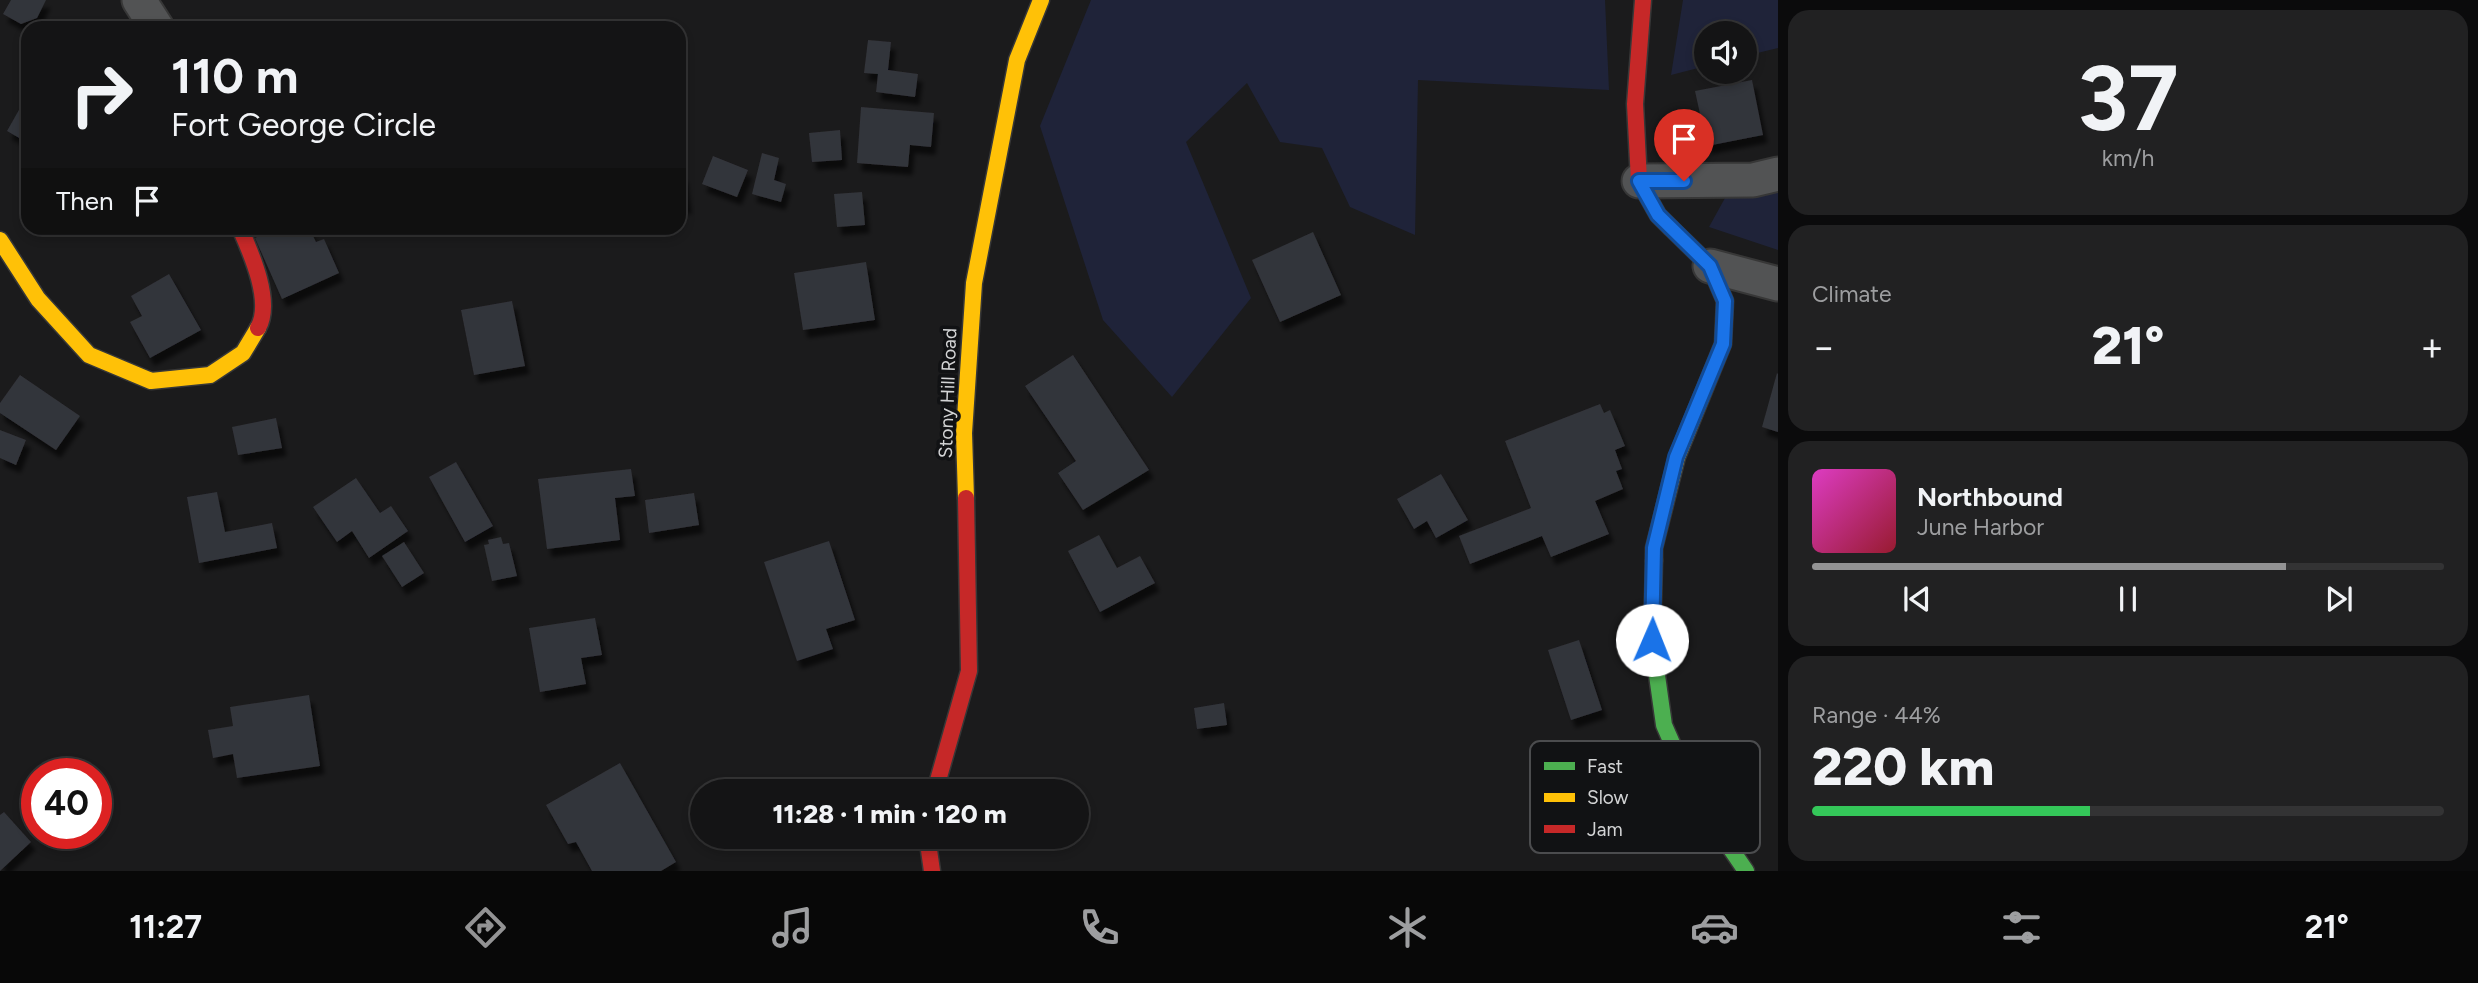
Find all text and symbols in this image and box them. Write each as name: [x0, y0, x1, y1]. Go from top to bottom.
map controls: [1694, 21, 1757, 84]
button: sound: [1694, 21, 1757, 84]
text: 37: [2077, 44, 2179, 153]
text: 110 m: [171, 46, 299, 105]
icon: right: [56, 49, 147, 140]
text: Fort George Circle: [171, 106, 436, 144]
pin: [1654, 109, 1714, 181]
icon: arrive: [1665, 120, 1703, 158]
text: km/h: [2102, 144, 2154, 172]
icon: arrive: [128, 182, 166, 220]
text: Then: [56, 185, 114, 217]
text: Climate: [1812, 280, 1891, 308]
text: 21°: [2092, 315, 2164, 377]
text: −: [1812, 324, 1836, 370]
text: +: [2420, 324, 2444, 370]
street label: Stony Hill Road: [934, 327, 961, 459]
text: Northbound: [1917, 481, 2063, 513]
text: June Harbor: [1917, 513, 2044, 541]
icon: previous: [1898, 580, 1936, 618]
icon: pause: [2109, 580, 2147, 618]
icon: next: [2320, 580, 2358, 618]
position arrow: [1615, 603, 1689, 677]
text: Range · 44%: [1812, 701, 1941, 729]
text: 220 km: [1812, 736, 1994, 798]
legend: [1530, 741, 1760, 853]
text: Fast: [1587, 755, 1623, 778]
speed limit sign: 40: [21, 758, 112, 849]
text: Slow: [1587, 786, 1629, 809]
text: 11:28 · 1 min · 120 m: [772, 798, 1007, 830]
text: Jam: [1587, 818, 1623, 841]
icon: directions: [461, 903, 510, 952]
icon: music: [768, 903, 817, 952]
icon: phone: [1075, 903, 1124, 952]
icon: climate: [1383, 903, 1432, 952]
icon: car: [1690, 903, 1739, 952]
icon: filters: [1997, 903, 2046, 952]
text: 11:27: [129, 908, 202, 946]
text: 21°: [2305, 908, 2349, 946]

